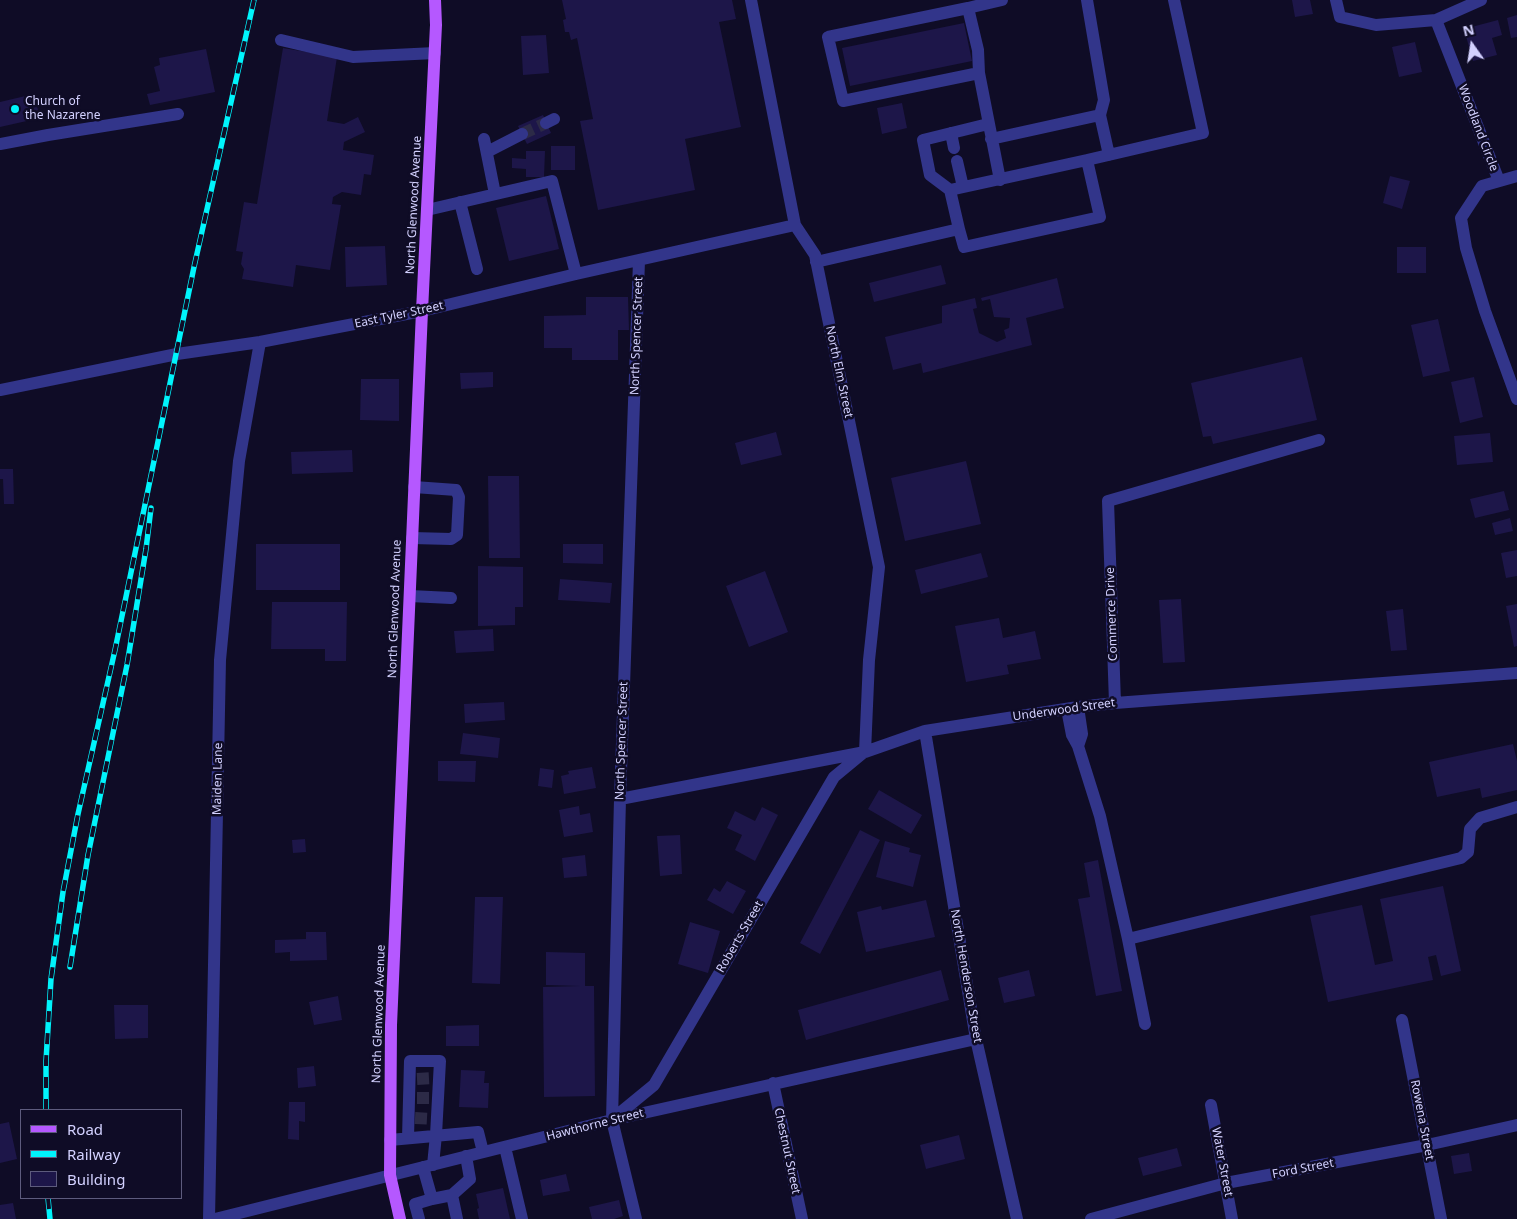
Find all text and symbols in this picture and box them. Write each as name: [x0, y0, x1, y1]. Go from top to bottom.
text: N: [1461, 19, 1476, 40]
north arrow: [1447, 20, 1497, 70]
street label: Woodland Circle: [1455, 83, 1501, 173]
place label: Church of the Nazarene: [25, 95, 101, 123]
marker: Church of the Nazarene: [9, 103, 21, 115]
street label: North Glenwood Avenue: [403, 135, 425, 275]
street label: North Spencer Street: [628, 277, 646, 395]
street label: East Tyler Street: [353, 299, 445, 331]
street label: North Elm Street: [822, 325, 856, 419]
street label: North Glenwood Avenue: [385, 539, 405, 679]
street label: Commerce Drive: [1103, 567, 1121, 661]
street label: North Spencer Street: [613, 682, 631, 800]
street label: Underwood Street: [1012, 696, 1116, 724]
street label: Maiden Lane: [210, 743, 226, 815]
street label: Roberts Street: [714, 899, 766, 975]
street label: North Henderson Street: [947, 908, 985, 1044]
street label: North Glenwood Avenue: [369, 944, 389, 1084]
street label: Rowena Street: [1407, 1079, 1437, 1161]
street label: Hawthorne Street: [545, 1106, 645, 1144]
street label: Chestnut Street: [771, 1107, 803, 1195]
legend: [20, 1109, 182, 1199]
text: Road: [67, 1119, 103, 1139]
street label: Water Street: [1208, 1126, 1236, 1198]
text: Railway: [67, 1144, 120, 1164]
street label: Ford Street: [1271, 1156, 1335, 1182]
text: Building: [67, 1169, 125, 1189]

